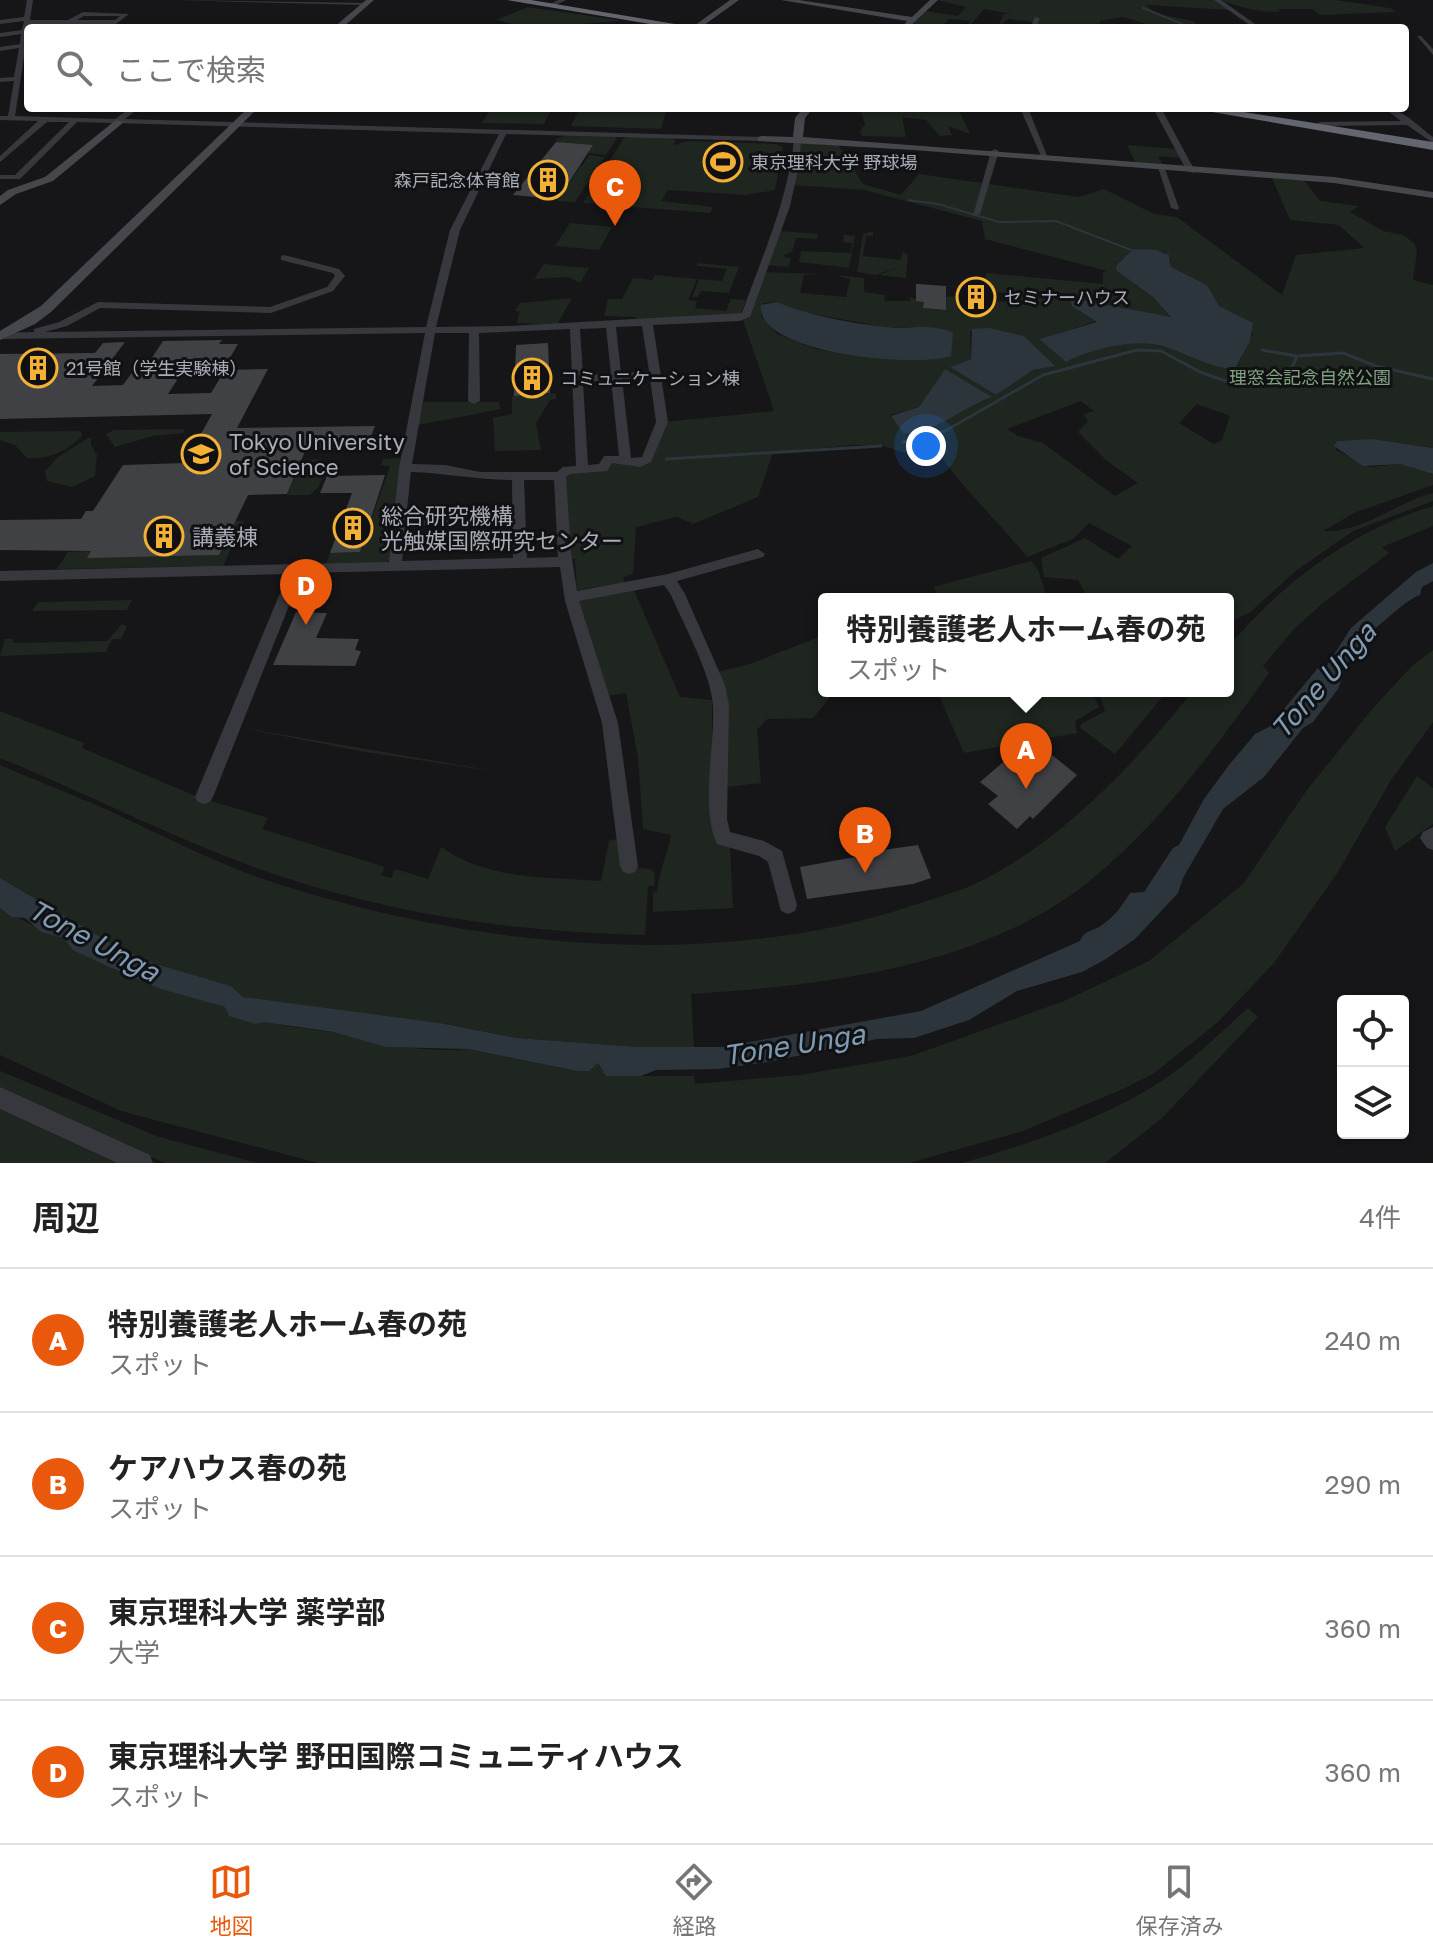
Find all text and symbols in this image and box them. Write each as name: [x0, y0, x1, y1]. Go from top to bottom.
search box: [24, 24, 1409, 112]
icon: search: [52, 46, 96, 90]
text: ここで検索: [116, 52, 266, 88]
sports icon: 東京理科大学 野球場: [702, 141, 744, 183]
place label: 東京理科大学 野球場: [751, 151, 918, 173]
building icon: 森戸記念体育館: [527, 159, 569, 201]
pin: C: [589, 160, 641, 226]
place label: 森戸記念体育館: [394, 169, 520, 191]
building icon: セミナーハウス: [955, 276, 997, 318]
place label: セミナーハウス: [1004, 286, 1130, 308]
building icon: 21号館（学生実験棟）: [17, 347, 59, 389]
place label: 21号館（学生実験棟）: [66, 357, 247, 379]
building icon: コミュニケーション棟: [511, 357, 553, 399]
park label: 理窓会記念自然公園: [1229, 366, 1391, 388]
place label: コミュニケーション棟: [560, 367, 740, 389]
your location: [906, 426, 946, 466]
place label: Tokyo University of Science: [229, 428, 405, 480]
school or university icon: Tokyo University of Science: [180, 433, 222, 475]
place label: 総合研究機構 光触媒国際研究センター: [381, 502, 623, 554]
building icon: 総合研究機構 光触媒国際研究センター: [332, 507, 374, 549]
building icon: 講義棟: [143, 515, 185, 557]
place label: 講義棟: [192, 523, 258, 550]
pin: D: [280, 559, 332, 625]
popup: [818, 593, 1234, 697]
text: 特別養護老人ホーム春の苑: [846, 611, 1206, 647]
water label: Tone Unga: [1264, 614, 1383, 745]
text: スポット: [846, 654, 950, 685]
pin: A: [1000, 723, 1052, 789]
pin: B: [839, 807, 891, 873]
water label: Tone Unga: [23, 892, 166, 989]
map controls: [1337, 995, 1409, 1139]
button: locate: [1337, 995, 1409, 1067]
water label: Tone Unga: [721, 1016, 868, 1071]
button: layers: [1337, 1067, 1409, 1139]
text: 周辺: [32, 1197, 100, 1237]
text: 4件: [1359, 1202, 1401, 1233]
text: 特別養護老人ホーム春の苑: [108, 1306, 467, 1342]
text: A: [49, 1325, 67, 1356]
text: 240 m: [1324, 1325, 1401, 1356]
text: スポット: [108, 1349, 212, 1380]
text: ケアハウス春の苑: [108, 1450, 347, 1486]
text: B: [49, 1469, 67, 1500]
text: 290 m: [1325, 1469, 1401, 1500]
text: スポット: [108, 1493, 212, 1524]
text: 東京理科大学 薬学部: [108, 1594, 386, 1630]
text: C: [49, 1613, 67, 1644]
text: 360 m: [1324, 1613, 1401, 1644]
text: 大学: [108, 1637, 160, 1668]
text: 東京理科大学 野田国際コミュニティハウス: [108, 1738, 684, 1774]
text: D: [49, 1757, 67, 1788]
text: 360 m: [1324, 1757, 1401, 1788]
text: スポット: [108, 1781, 212, 1812]
tab: 地図: [209, 1860, 254, 1940]
tab: 経路: [672, 1860, 717, 1940]
tab: 保存済み: [1135, 1860, 1224, 1940]

